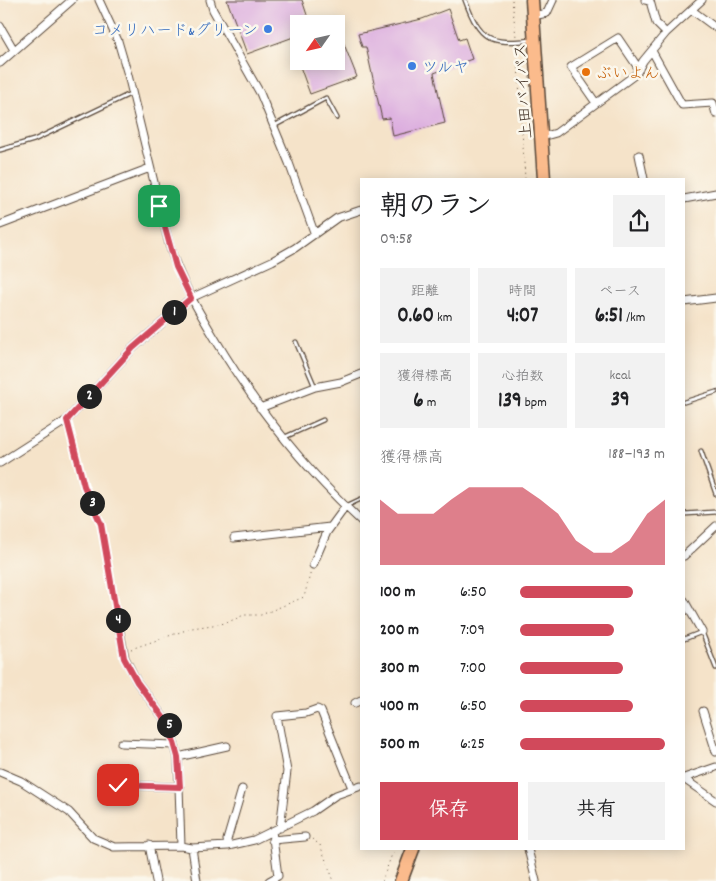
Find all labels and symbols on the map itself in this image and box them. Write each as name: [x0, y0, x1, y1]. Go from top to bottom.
north arrow: [290, 15, 345, 70]
place label: コメリハード&グリーン: [92, 20, 258, 43]
marker: コメリハード&グリーン: [262, 23, 274, 35]
street label: 上田バイパス: [510, 42, 539, 139]
place label: ツルヤ: [422, 57, 469, 80]
marker: ツルヤ: [406, 60, 418, 72]
place label: ぶいよん: [596, 63, 660, 86]
marker: ぶいよん: [580, 66, 592, 78]
pin: [138, 185, 180, 227]
pin: 1: [162, 300, 186, 324]
pin: 2: [76, 384, 102, 408]
pin: 3: [80, 490, 104, 516]
pin: 4: [106, 608, 130, 632]
pin: 5: [156, 712, 182, 738]
pin: [97, 764, 139, 806]

